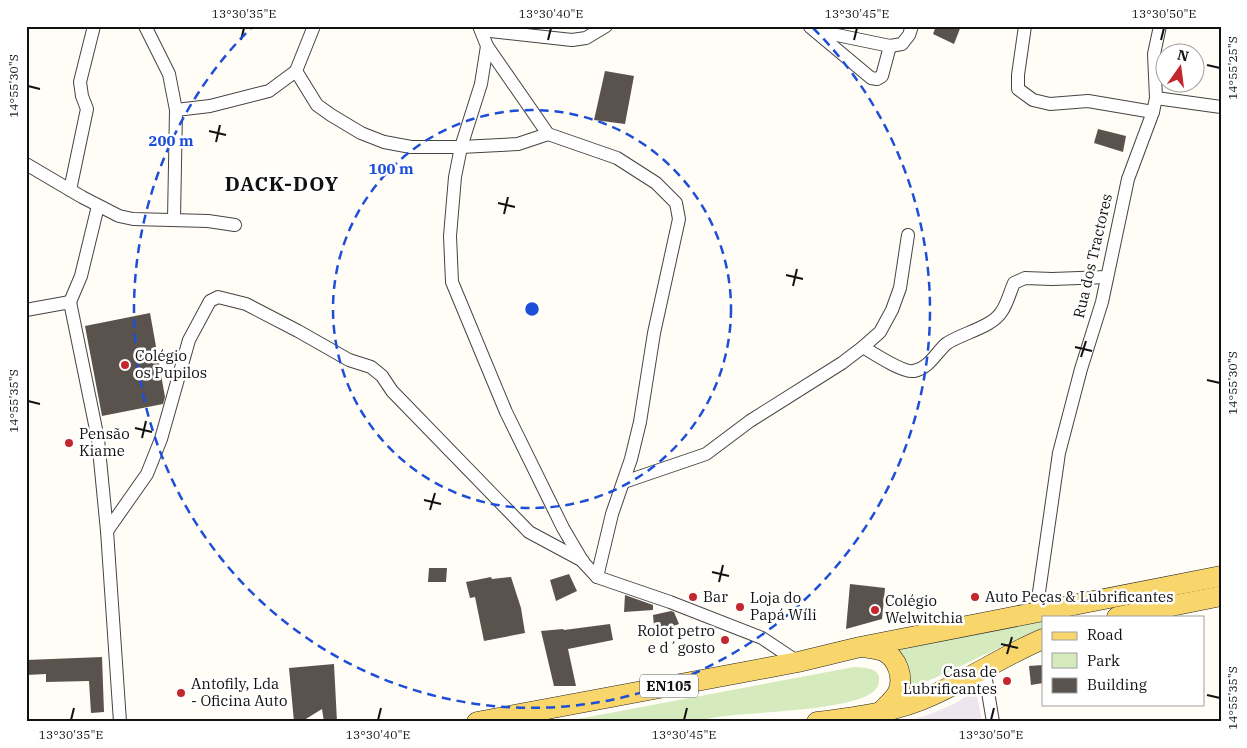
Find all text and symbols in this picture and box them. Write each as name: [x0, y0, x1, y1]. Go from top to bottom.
text: 13°30'35"E: [212, 6, 276, 21]
text: 13°30'40"E: [519, 6, 583, 21]
text: 13°30'45"E: [825, 6, 889, 21]
text: 13°30'50"E: [1132, 6, 1196, 21]
text: 14°55'25"S: [1225, 36, 1240, 100]
north arrow: [1154, 42, 1204, 92]
text: N: [1176, 45, 1191, 65]
text: 14°55'30"S: [6, 54, 21, 118]
text: 200 m: [148, 131, 194, 150]
text: 100 m: [368, 159, 414, 178]
district label: DACK-DOY: [225, 170, 339, 197]
street label: Rua dos Tractores: [1069, 192, 1116, 320]
centre of rings: [523, 300, 541, 318]
place label: Colégio os Pupilos: [135, 346, 207, 382]
text: 14°55'30"S: [1225, 351, 1240, 415]
marker: Colégio os Pupilos: [119, 359, 131, 371]
text: 14°55'35"S: [6, 369, 21, 433]
place label: Pensão Kiame: [79, 424, 130, 460]
marker: Pensão Kiame: [63, 437, 75, 449]
place label: Bar: [703, 587, 728, 606]
place label: Auto Peças & Lubrificantes: [985, 587, 1173, 606]
place label: Loja do Papá Wíli: [750, 588, 817, 624]
marker: Bar: [687, 591, 699, 603]
place label: Colégio Welwitchia: [885, 591, 963, 627]
marker: Auto Peças & Lubrificantes: [969, 591, 981, 603]
marker: Loja do Papá Wíli: [734, 601, 746, 613]
marker: Colégio Welwitchia: [869, 604, 881, 616]
legend: [1042, 616, 1204, 706]
place label: Rolot petro e d´gosto: [637, 621, 715, 657]
text: Road: [1087, 625, 1123, 644]
marker: Rolot petro e d´gosto: [719, 634, 731, 646]
text: Park: [1087, 651, 1120, 670]
place label: Casa de Lubrificantes: [903, 662, 997, 698]
text: 14°55'35"S: [1225, 666, 1240, 730]
place label: Antofily, Lda - Oficina Auto: [191, 674, 287, 710]
road number: EN105: [640, 674, 698, 698]
marker: Casa de Lubrificantes: [1001, 675, 1013, 687]
text: Building: [1087, 675, 1147, 694]
marker: Antofily, Lda - Oficina Auto: [175, 687, 187, 699]
text: 13°30'35"E: [39, 727, 103, 742]
text: 13°30'40"E: [346, 727, 410, 742]
text: 13°30'45"E: [652, 727, 716, 742]
text: 13°30'50"E: [959, 727, 1023, 742]

